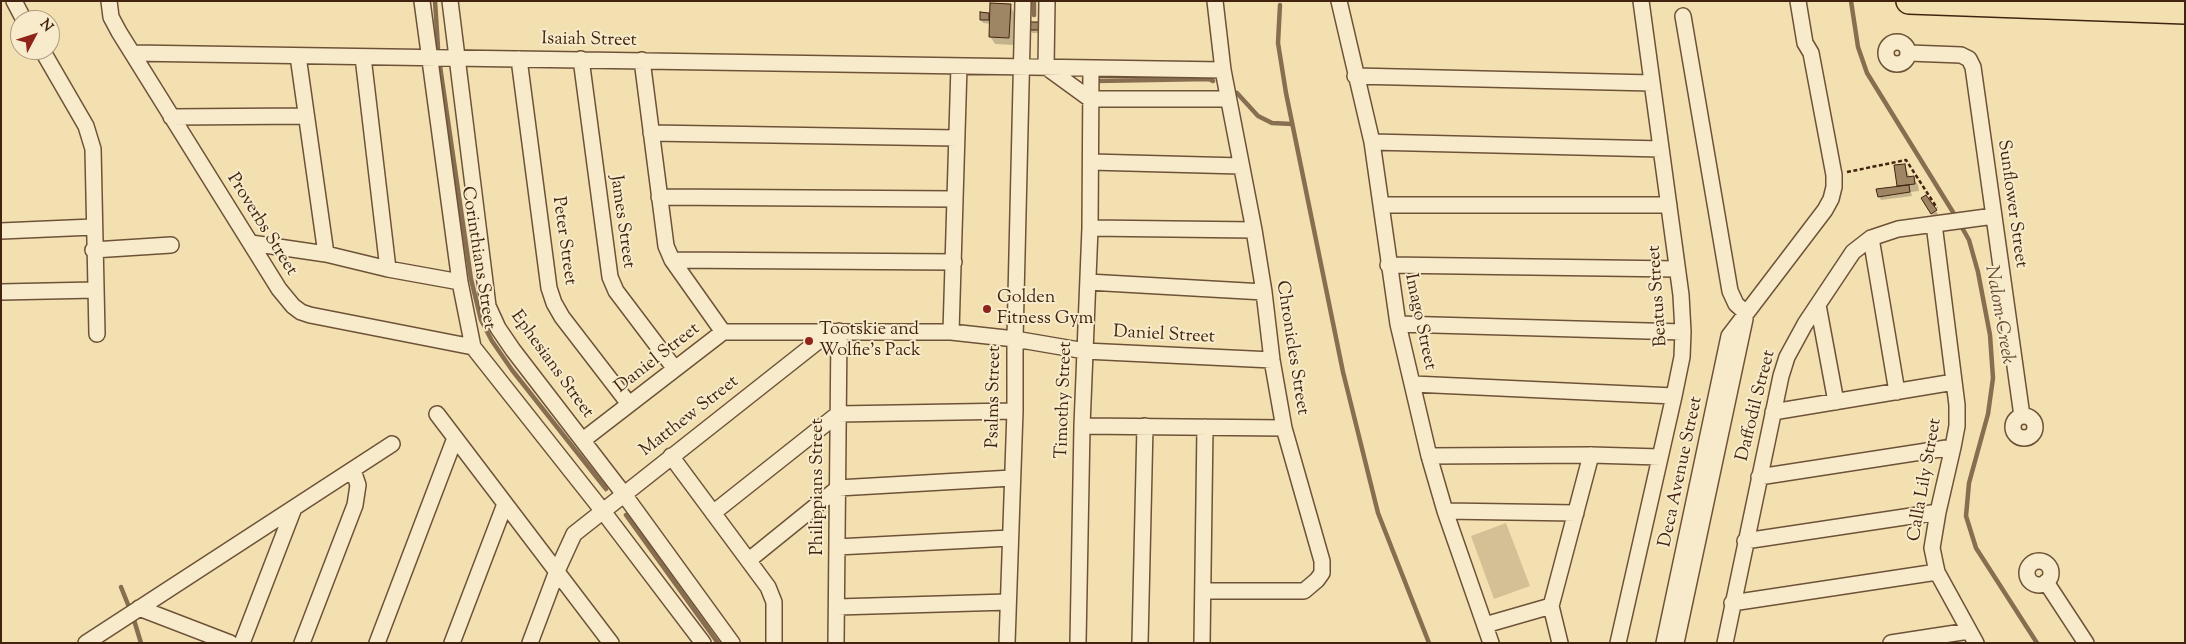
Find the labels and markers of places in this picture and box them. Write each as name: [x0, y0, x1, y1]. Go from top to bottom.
place label: Golden Fitness Gym: [997, 288, 1093, 330]
marker: Golden Fitness Gym: [981, 303, 993, 315]
place label: Tootskie and Wolfie's Pack: [819, 320, 921, 362]
marker: Tootskie and Wolfie's Pack: [803, 335, 815, 347]

